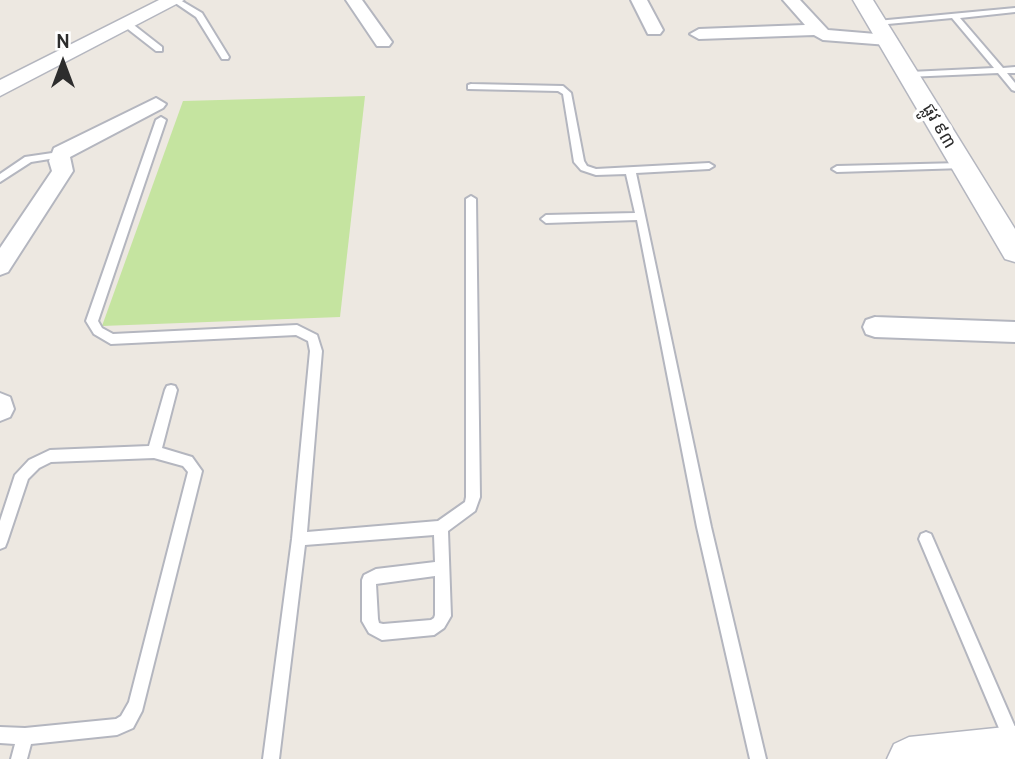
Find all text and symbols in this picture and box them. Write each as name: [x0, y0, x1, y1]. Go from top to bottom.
north arrow: [28, 28, 98, 98]
text: N: [56, 30, 70, 53]
street label: ផ្លូវ ៩៣: [918, 100, 960, 152]

